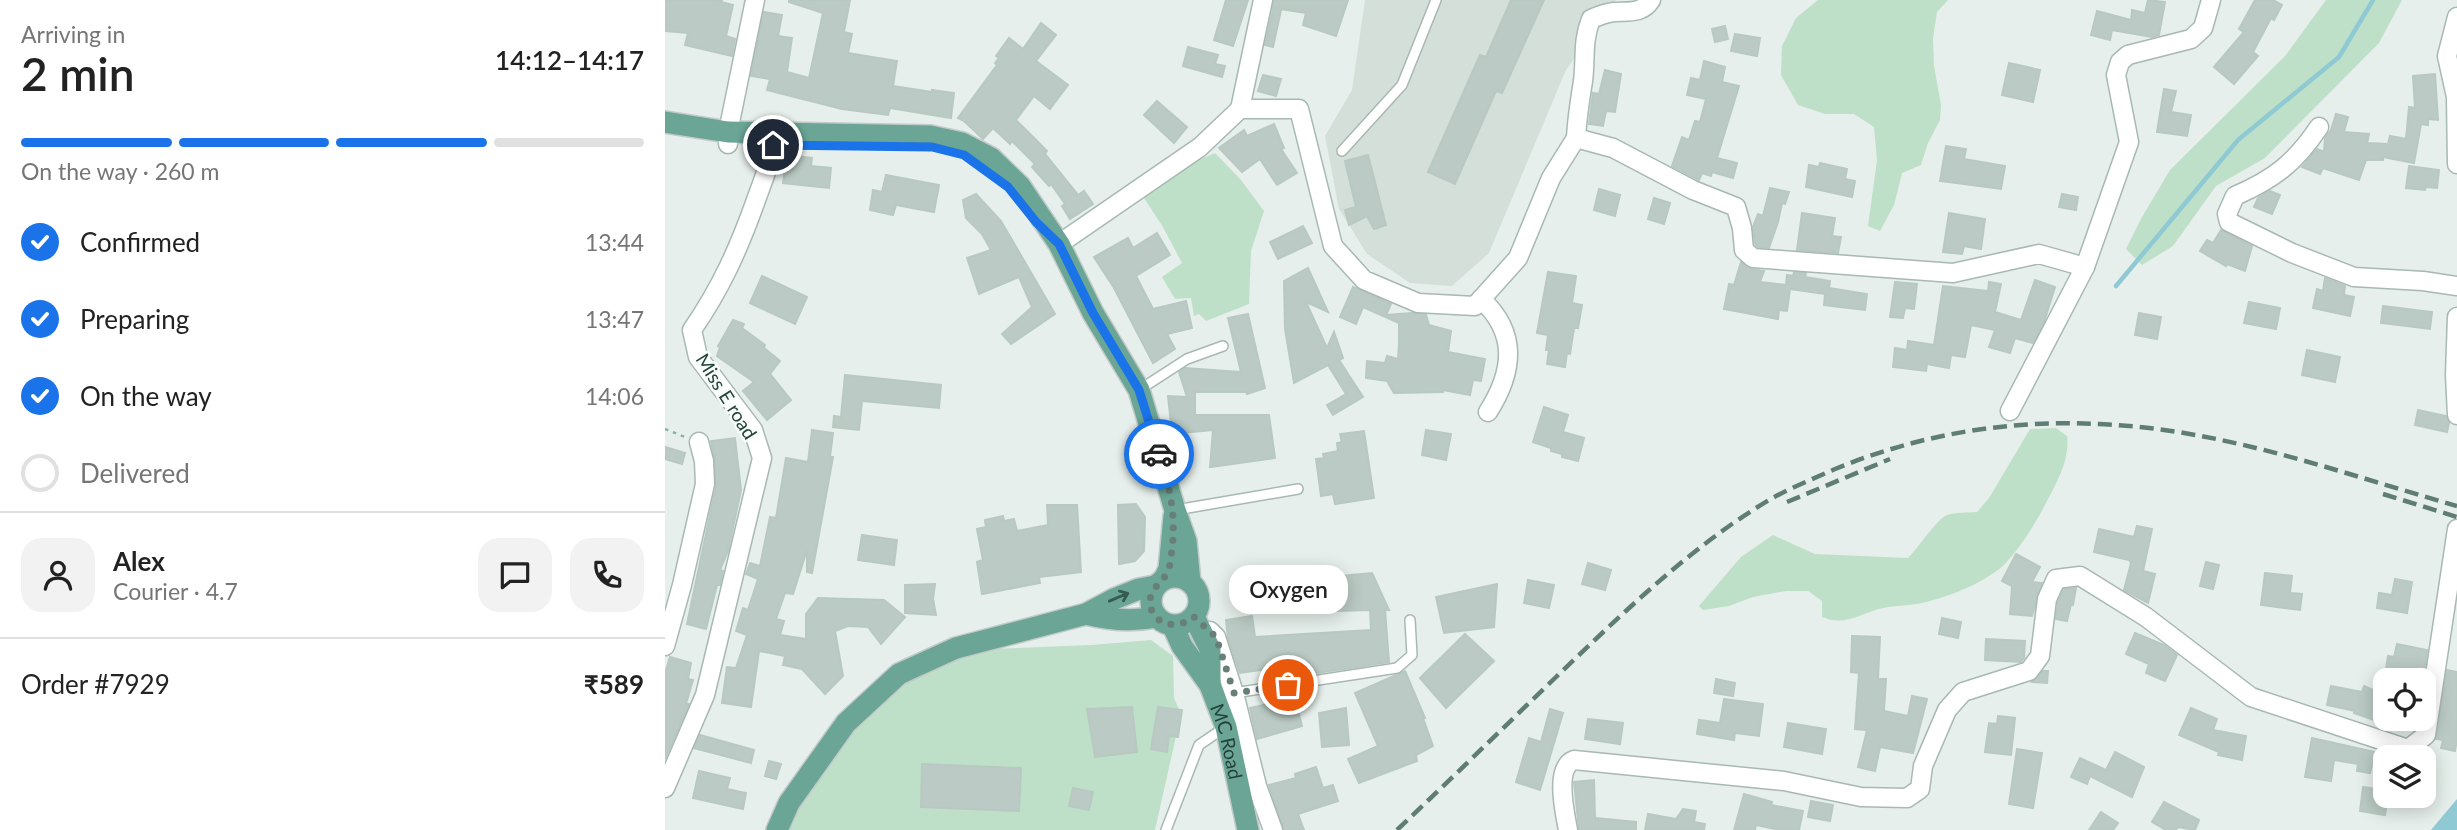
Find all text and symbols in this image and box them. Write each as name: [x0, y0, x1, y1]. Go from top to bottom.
text: Arriving in: [21, 20, 125, 48]
text: 14:12–14:17: [495, 44, 644, 76]
text: 2 min: [21, 46, 135, 101]
pin: [743, 115, 803, 175]
icon: home: [754, 126, 792, 164]
text: On the way · 260 m: [21, 157, 220, 185]
icon: check: [21, 223, 59, 261]
text: Confirmed: [80, 226, 200, 258]
text: 13:44: [585, 228, 644, 256]
icon: check: [21, 300, 59, 338]
text: Preparing: [80, 303, 189, 335]
text: 13:47: [585, 305, 644, 333]
street label: Miss E road: [692, 349, 762, 443]
icon: check: [21, 377, 59, 415]
text: On the way: [80, 380, 212, 412]
text: 14:06: [585, 382, 644, 410]
courier: [1124, 419, 1194, 489]
icon: car: [1140, 435, 1178, 473]
text: Delivered: [80, 457, 190, 489]
button: person: [21, 538, 95, 612]
button: chat: [478, 538, 552, 612]
button: phone: [570, 538, 644, 612]
text: Alex: [113, 545, 165, 577]
callout: Oxygen: [1229, 566, 1347, 615]
text: Oxygen: [1249, 575, 1328, 603]
text: Courier · 4.7: [113, 577, 238, 605]
one-way arrow: [1108, 590, 1130, 603]
pin: [1258, 655, 1318, 715]
icon: bag: [1269, 666, 1307, 704]
text: Order #7929: [21, 668, 170, 700]
text: ₹589: [584, 668, 644, 700]
map controls: [2373, 668, 2436, 808]
button: locate: [2373, 668, 2436, 731]
street label: MC Road: [1207, 700, 1248, 781]
button: layers: [2373, 745, 2436, 808]

